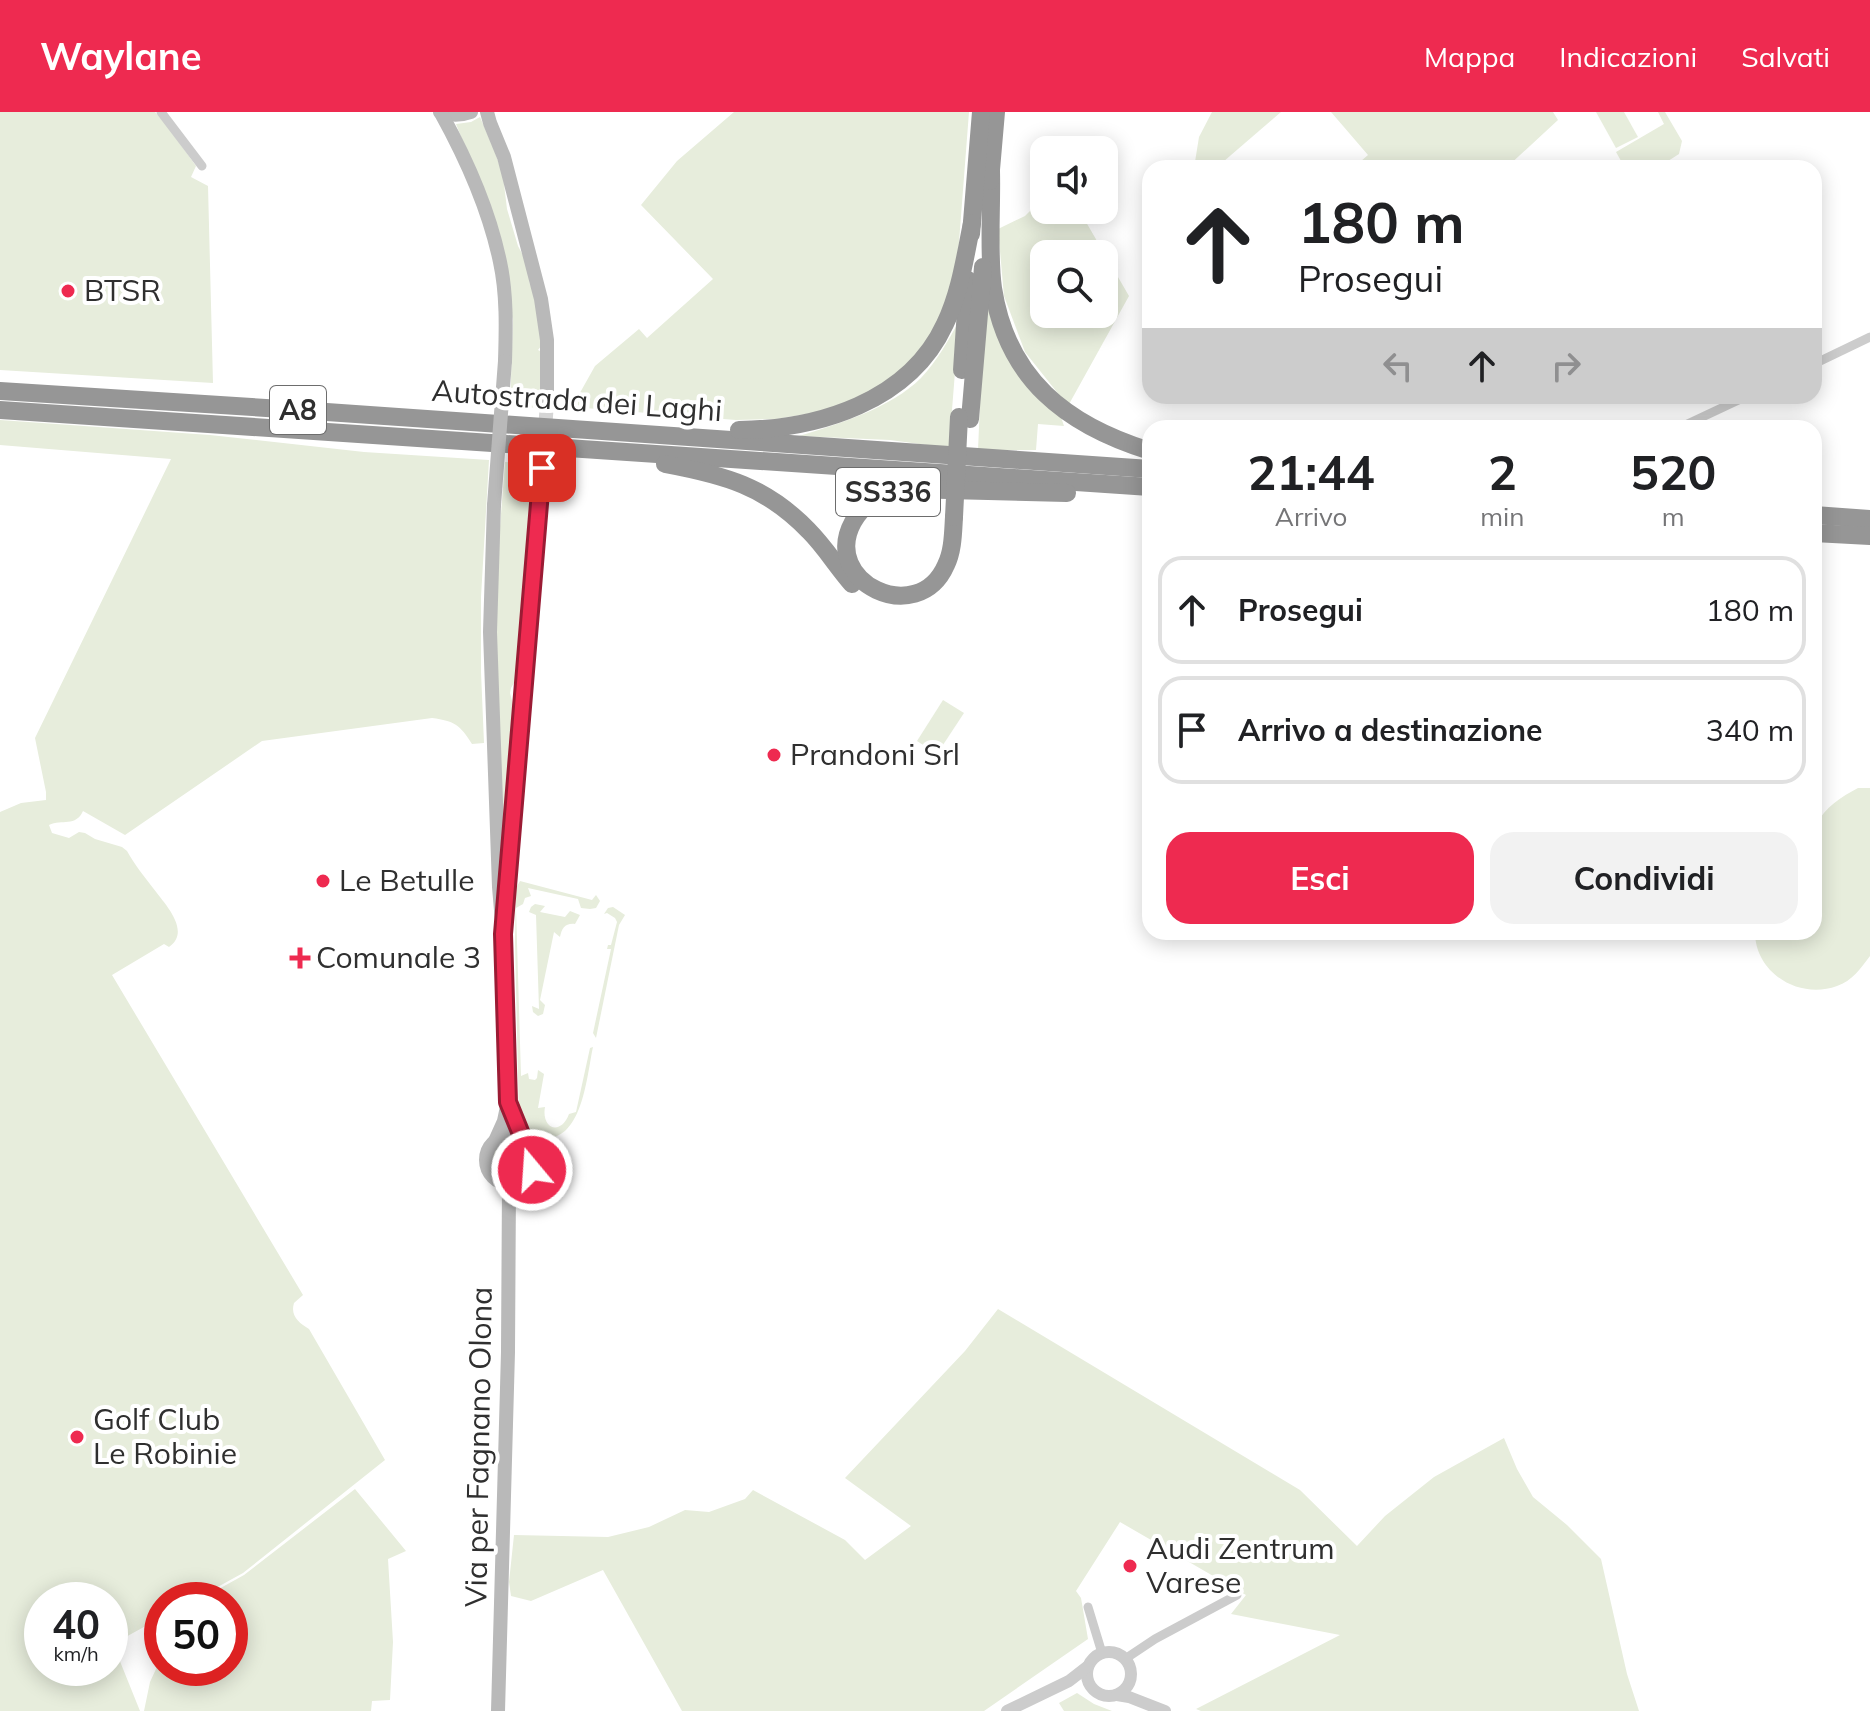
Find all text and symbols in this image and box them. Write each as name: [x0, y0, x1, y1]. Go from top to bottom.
text: Waylane: [40, 32, 202, 80]
text: Mappa: [1424, 39, 1515, 74]
text: Indicazioni: [1559, 39, 1697, 74]
text: Salvati: [1741, 39, 1830, 74]
map controls: [1030, 136, 1118, 328]
button: sound: [1030, 136, 1118, 224]
text: 180 m: [1298, 187, 1465, 257]
icon: ahead: [1166, 192, 1270, 296]
button: search: [1030, 240, 1118, 328]
text: Prosegui: [1298, 256, 1443, 301]
place label: BTSR: [84, 271, 161, 309]
marker: BTSR: [59, 282, 77, 300]
icon: left: [1376, 344, 1420, 388]
icon: ahead: [1460, 344, 1504, 388]
icon: right: [1544, 344, 1588, 388]
street label: Autostrada dei Laghi: [431, 371, 724, 429]
road number: A8: [270, 386, 326, 434]
pin: [508, 434, 576, 502]
text: 21:44: [1248, 442, 1375, 502]
text: 2: [1488, 442, 1517, 502]
text: 520: [1630, 442, 1716, 502]
icon: arrive: [520, 446, 564, 490]
road number: SS336: [836, 468, 940, 516]
text: Arrivo: [1275, 500, 1347, 533]
text: min: [1480, 500, 1524, 533]
text: m: [1662, 500, 1685, 533]
icon: ahead: [1170, 588, 1214, 632]
text: Prosegui: [1238, 591, 1363, 629]
text: 180 m: [1706, 591, 1794, 629]
icon: arrive: [1170, 708, 1214, 752]
text: Arrivo a destinazione: [1238, 711, 1542, 749]
text: 340 m: [1706, 711, 1794, 749]
place label: Prandoni Srl: [790, 735, 960, 773]
marker: Prandoni Srl: [765, 746, 783, 764]
button: Esci: [1166, 832, 1474, 924]
button: Condividi: [1490, 832, 1798, 924]
place label: Le Betulle: [339, 861, 474, 899]
marker: Le Betulle: [314, 872, 332, 890]
place label: Comunale 3: [316, 938, 481, 976]
marker: Comunale 3: [291, 949, 309, 967]
position arrow: [490, 1128, 574, 1212]
street label: Via per Fagnano Olona: [456, 1286, 500, 1608]
place label: Golf Club Le Robinie: [93, 1400, 237, 1472]
marker: Golf Club Le Robinie: [68, 1428, 86, 1446]
place label: Audi Zentrum Varese: [1146, 1529, 1335, 1601]
marker: Audi Zentrum Varese: [1121, 1557, 1139, 1575]
speed limit sign: 50: [144, 1582, 248, 1686]
text: 40: [52, 1599, 100, 1649]
text: km/h: [53, 1641, 99, 1666]

